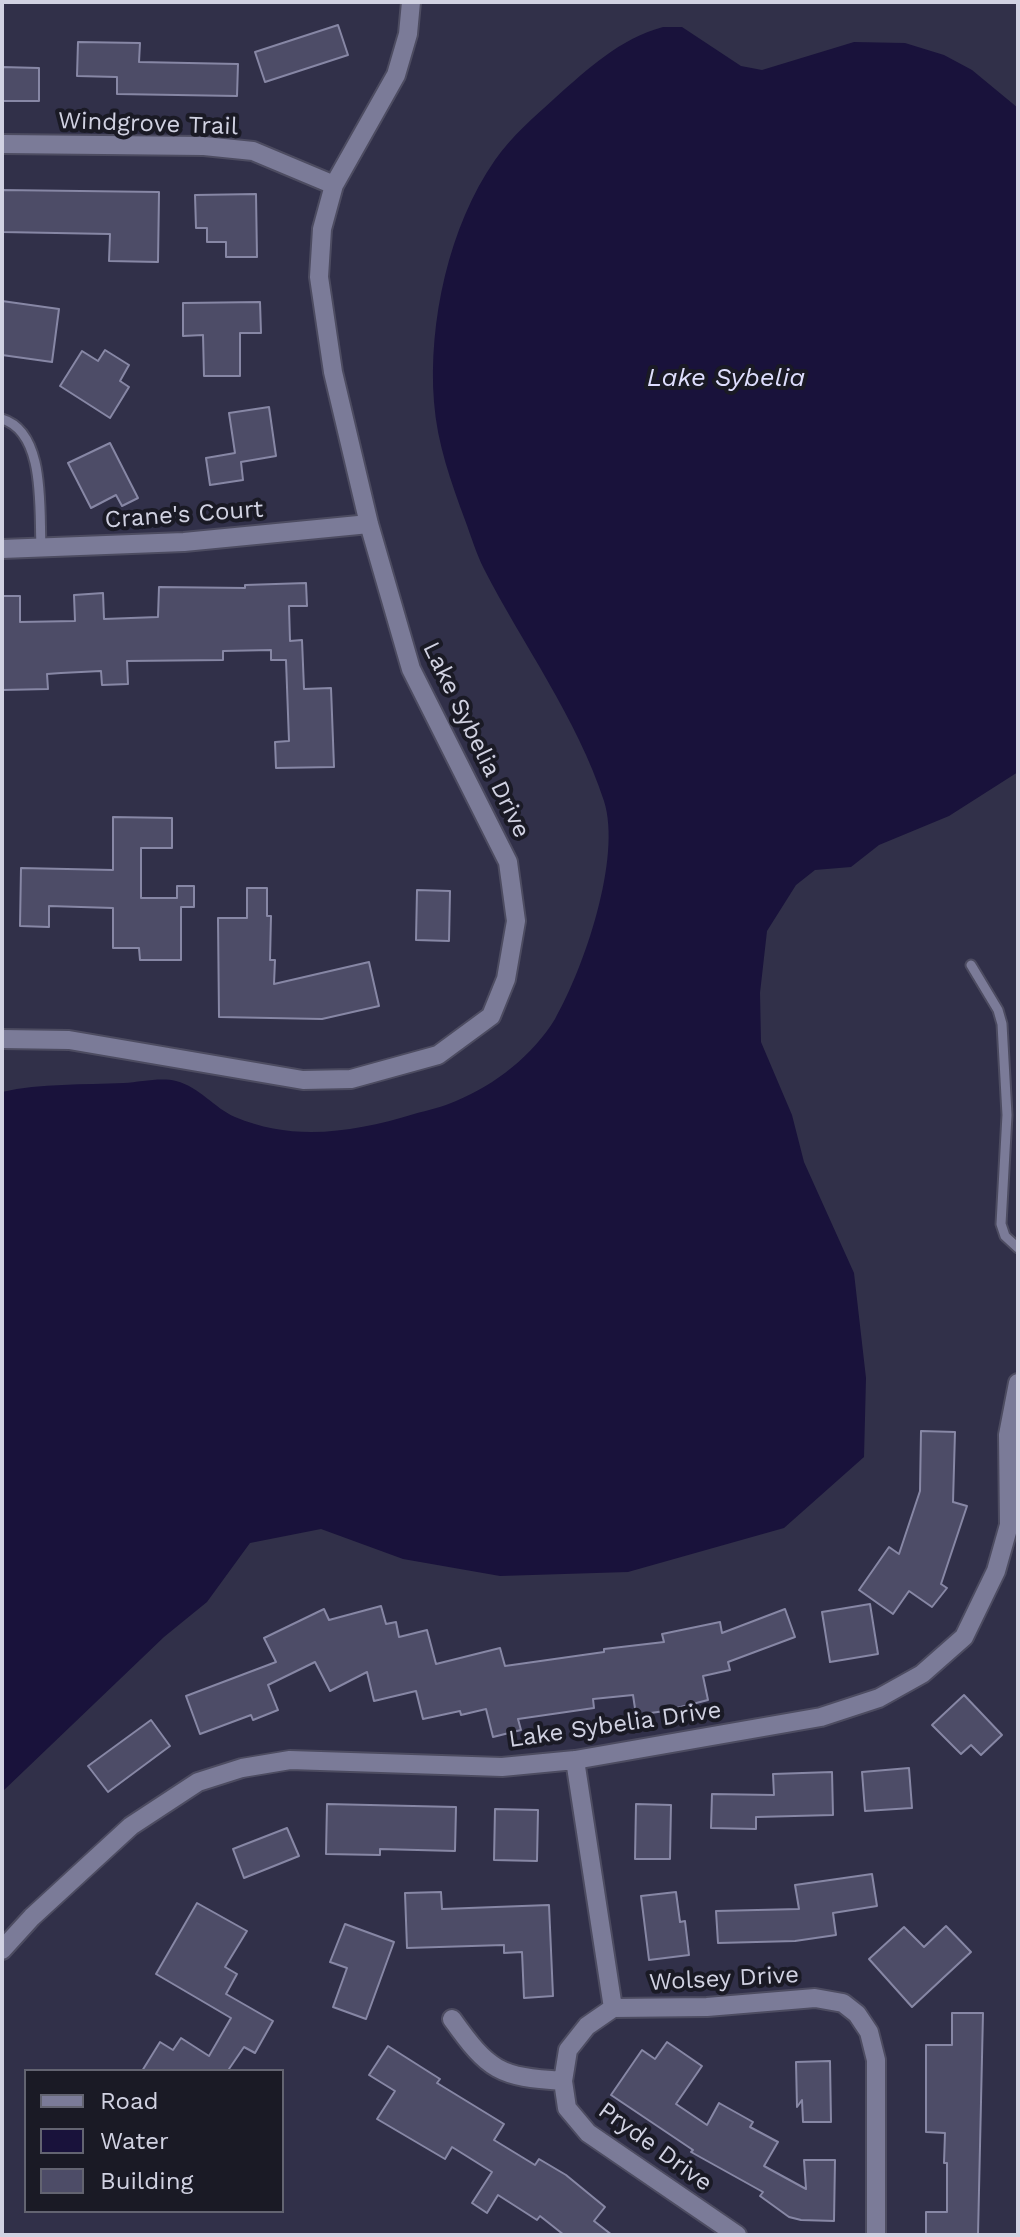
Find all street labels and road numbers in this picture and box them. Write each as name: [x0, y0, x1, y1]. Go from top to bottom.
street label: Windgrove Trail: [58, 106, 238, 142]
street label: Crane's Court: [104, 495, 264, 535]
street label: Lake Sybelia Drive: [416, 637, 536, 843]
street label: Lake Sybelia Drive: [507, 1696, 723, 1754]
street label: Wolsey Drive: [648, 1961, 800, 1997]
street label: Pryde Drive: [593, 2096, 717, 2198]

